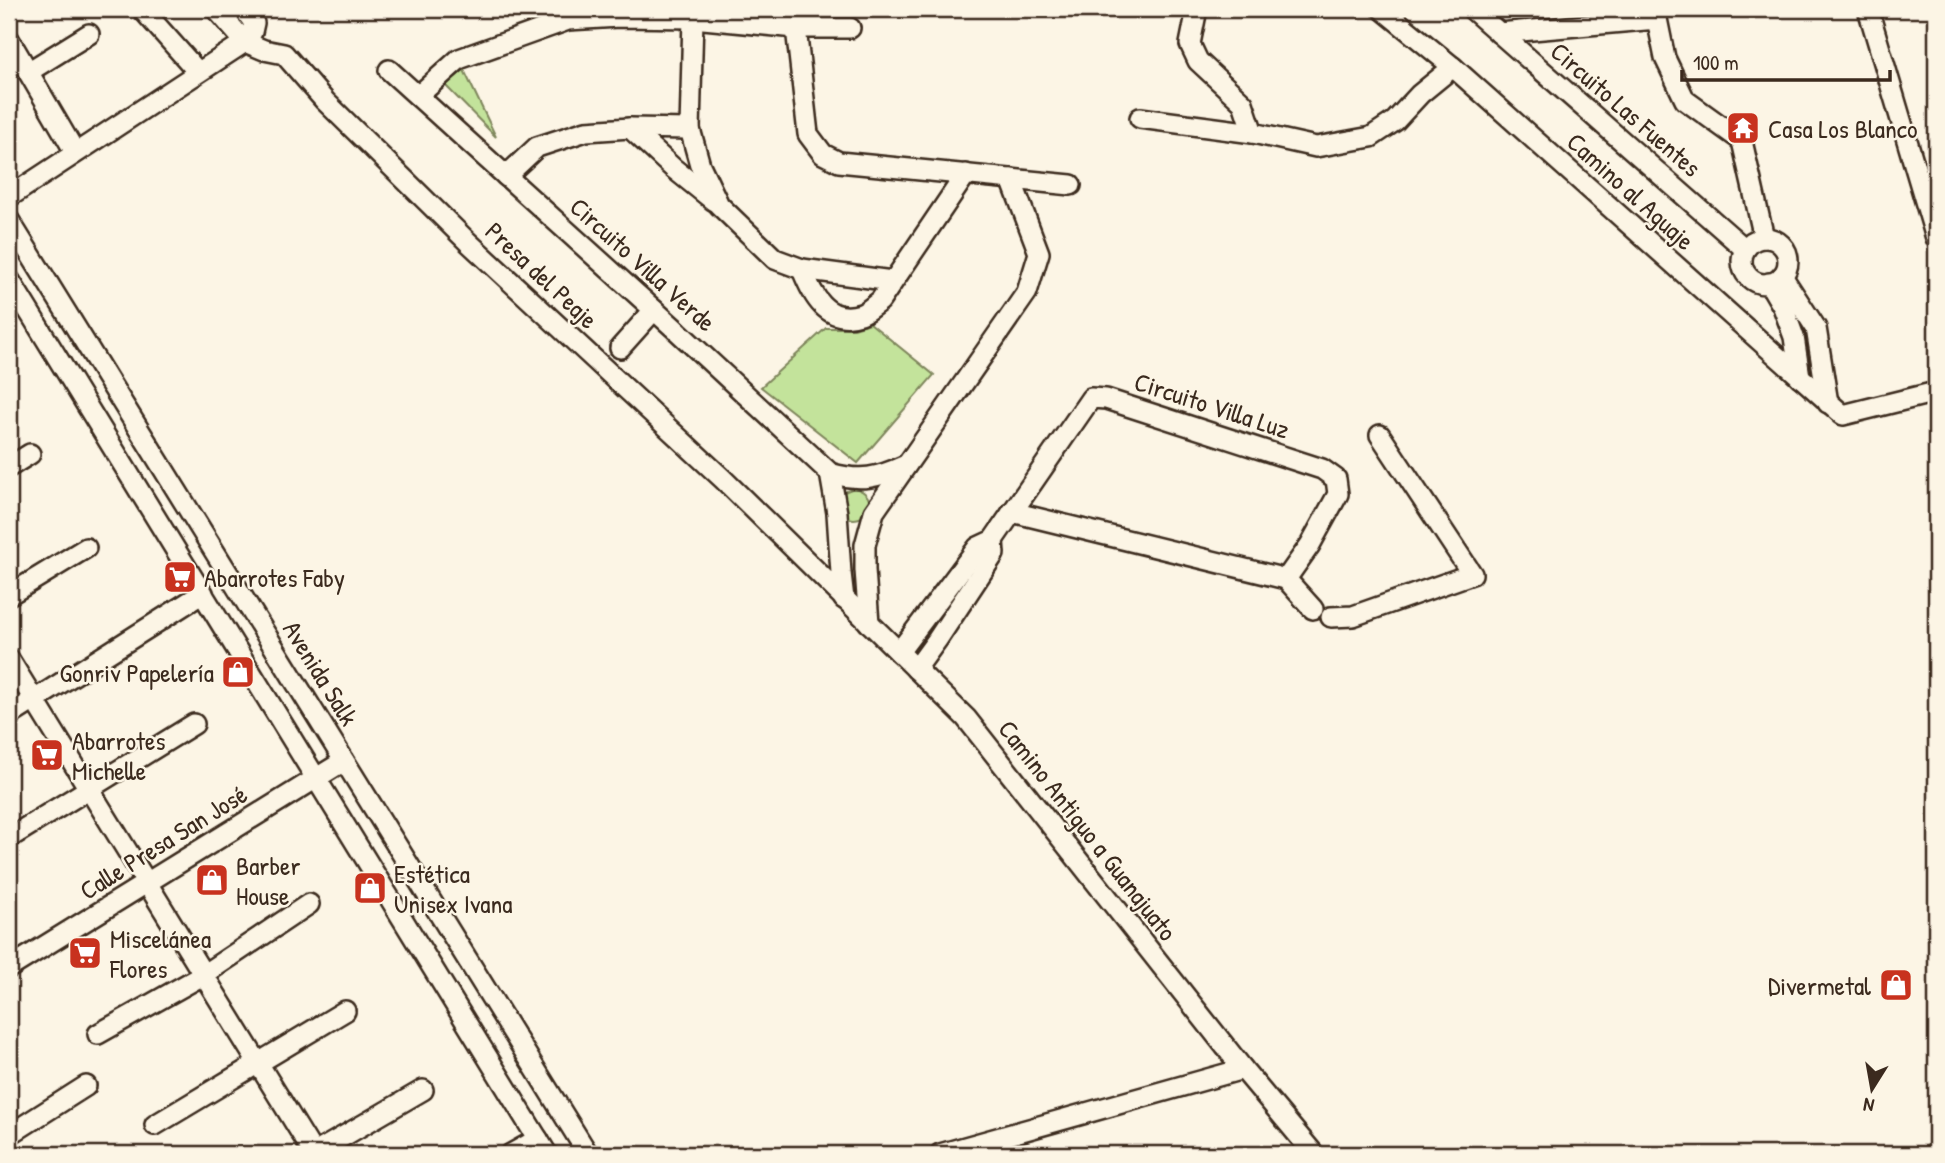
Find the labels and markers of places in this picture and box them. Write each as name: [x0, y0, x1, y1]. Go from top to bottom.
temple icon: Casa Los Blanco: [1724, 109, 1762, 147]
place label: Casa Los Blanco: [1768, 111, 1917, 146]
supermarket icon: Abarrotes Faby: [161, 558, 199, 596]
place label: Abarrotes Faby: [204, 560, 345, 595]
shop icon: Gonriv Papelería: [219, 653, 257, 691]
place label: Gonriv Papelería: [60, 655, 214, 690]
place label: Abarrotes Michelle: [72, 723, 165, 788]
supermarket icon: Abarrotes Michelle: [28, 736, 66, 774]
place label: Barber House: [236, 848, 300, 913]
place label: Estética Unisex Ivana: [394, 856, 513, 921]
shop icon: Barber House: [193, 861, 231, 899]
shop icon: Estética Unisex Ivana: [351, 869, 389, 907]
place label: Miscelánea Flores: [109, 921, 211, 986]
supermarket icon: Miscelánea Flores: [66, 934, 104, 972]
shop icon: Divermetal: [1877, 966, 1915, 1004]
place label: Divermetal: [1768, 968, 1871, 1003]

